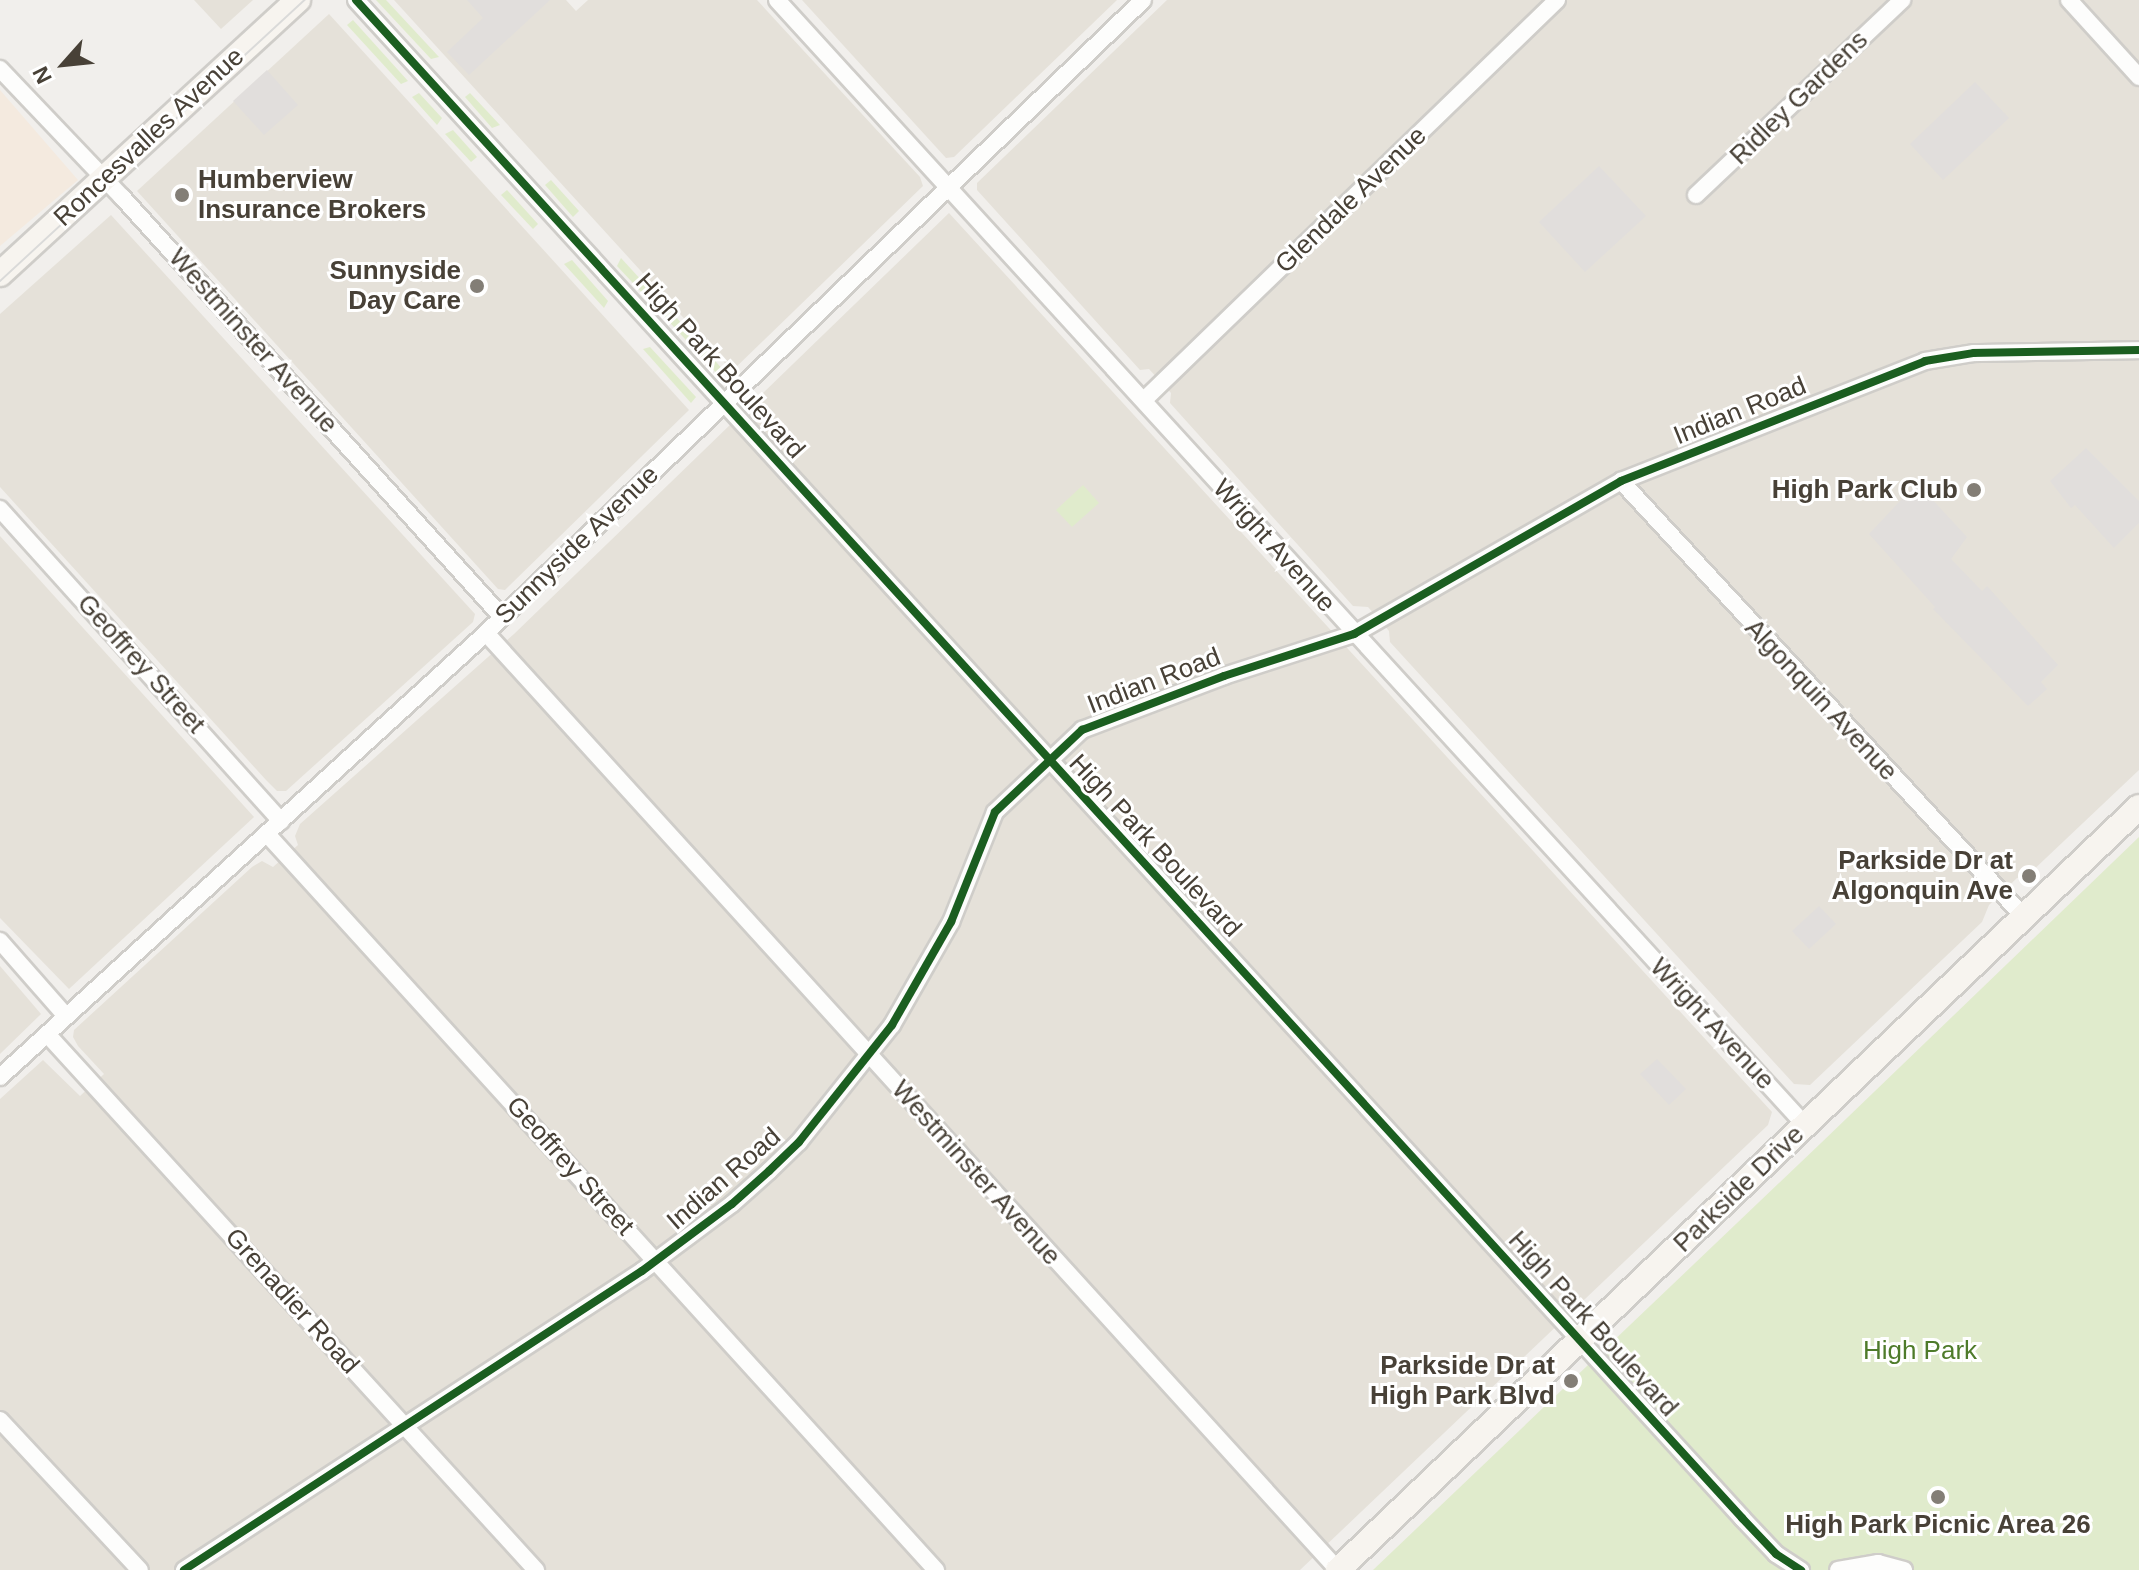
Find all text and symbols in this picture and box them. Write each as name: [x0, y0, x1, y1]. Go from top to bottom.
north arrow: [24, 24, 104, 104]
street label: Ridley Gardens: [1724, 25, 1874, 171]
street label: Roncesvalles Avenue: [47, 40, 251, 234]
text: N: [27, 62, 57, 88]
street label: Glendale Avenue: [1269, 120, 1433, 280]
place label: Humberview Insurance Brokers: [198, 164, 426, 226]
marker: Humberview Insurance Brokers: [173, 186, 191, 204]
street label: Westminster Avenue: [161, 242, 345, 440]
place label: Sunnyside Day Care: [330, 255, 461, 316]
street label: High Park Boulevard: [629, 267, 811, 465]
marker: Sunnyside Day Care: [468, 277, 486, 295]
street label: Indian Road: [1669, 370, 1811, 452]
street label: Sunnyside Avenue: [488, 459, 666, 631]
street label: Wright Avenue: [1206, 473, 1342, 619]
place label: High Park Club: [1772, 474, 1958, 506]
marker: High Park Club: [1965, 481, 1983, 499]
street label: Geoffrey Street: [71, 588, 211, 740]
street label: Algonquin Avenue: [1738, 612, 1904, 788]
street label: Indian Road: [1083, 641, 1225, 721]
street label: High Park Boulevard: [1062, 748, 1248, 944]
place label: Parkside Dr at Algonquin Ave: [1831, 845, 2013, 906]
marker: Parkside Dr at Algonquin Ave: [2020, 867, 2038, 885]
street label: Wright Avenue: [1643, 951, 1781, 1097]
street label: Westminster Avenue: [884, 1074, 1068, 1272]
street label: Geoffrey Street: [500, 1090, 640, 1242]
street label: Parkside Drive: [1667, 1119, 1811, 1259]
street label: Indian Road: [661, 1121, 787, 1237]
street label: Grenadier Road: [219, 1222, 365, 1380]
street label: High Park Boulevard: [1502, 1225, 1684, 1423]
park label: High Park: [1863, 1335, 1977, 1367]
place label: Parkside Dr at High Park Blvd: [1370, 1350, 1555, 1412]
marker: Parkside Dr at High Park Blvd: [1562, 1372, 1580, 1390]
marker: High Park Picnic Area 26: [1929, 1488, 1947, 1506]
place label: High Park Picnic Area 26: [1785, 1509, 2091, 1541]

